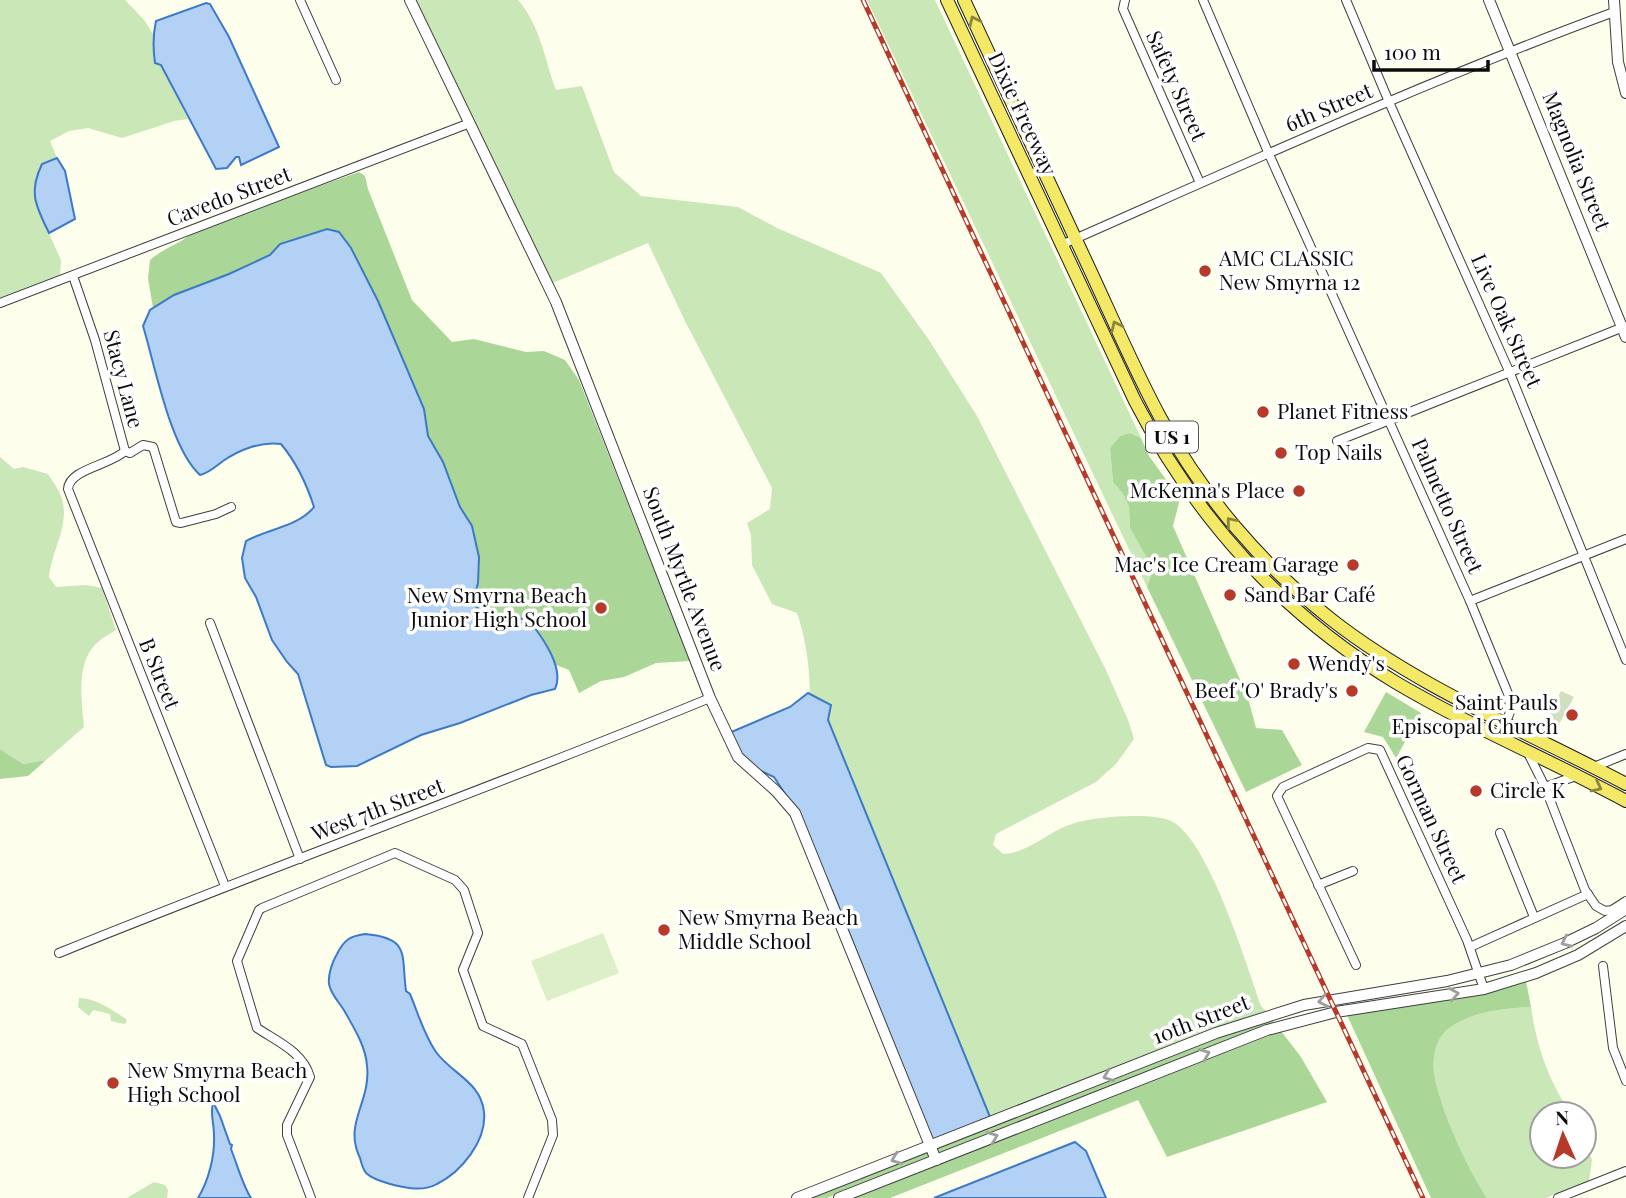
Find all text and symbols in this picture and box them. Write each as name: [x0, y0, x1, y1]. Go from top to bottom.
one-way arrow: [968, 16, 982, 28]
street label: Safety Street: [1141, 26, 1215, 145]
scale bar: [1374, 28, 1488, 72]
text: 100 m: [1384, 37, 1441, 65]
street label: Dixie Freeway: [983, 47, 1065, 180]
street label: 6th Street: [1280, 75, 1377, 137]
street label: Magnolia Street: [1537, 87, 1619, 234]
street label: Cavedo Street: [162, 158, 295, 232]
place label: AMC CLASSIC New Smyrna 12: [1218, 243, 1360, 295]
street label: Live Oak Street: [1466, 249, 1550, 392]
marker: AMC CLASSIC New Smyrna 12: [1197, 263, 1213, 279]
one-way arrow: [1110, 321, 1124, 333]
street label: Stacy Lane: [98, 326, 151, 431]
place label: Planet Fitness: [1277, 396, 1409, 424]
marker: Planet Fitness: [1255, 404, 1271, 420]
road number: US 1: [1146, 422, 1198, 452]
street label: Palmetto Street: [1407, 433, 1491, 578]
place label: Top Nails: [1295, 437, 1382, 465]
marker: Top Nails: [1273, 445, 1289, 461]
place label: McKenna's Place: [1129, 475, 1285, 503]
street label: South Myrtle Avenue: [638, 482, 734, 675]
marker: McKenna's Place: [1291, 483, 1307, 499]
one-way arrow: [1227, 517, 1239, 530]
place label: Mac's Ice Cream Garage: [1114, 549, 1339, 577]
marker: Mac's Ice Cream Garage: [1345, 557, 1361, 573]
place label: Sand Bar Café: [1244, 579, 1376, 607]
place label: New Smyrna Beach Junior High School: [407, 580, 588, 632]
marker: Sand Bar Café: [1222, 587, 1238, 603]
marker: New Smyrna Beach Junior High School: [593, 600, 609, 616]
street label: B Street: [134, 633, 188, 714]
place label: Wendy's: [1307, 648, 1385, 676]
marker: Wendy's: [1286, 656, 1302, 672]
place label: Beef 'O' Brady's: [1194, 675, 1338, 703]
marker: Beef 'O' Brady's: [1344, 683, 1360, 699]
place label: Saint Pauls Episcopal Church: [1391, 687, 1559, 739]
marker: Saint Pauls Episcopal Church: [1564, 707, 1580, 723]
street label: Gorman Street: [1391, 749, 1475, 888]
street label: West 7th Street: [306, 770, 448, 847]
place label: Circle K: [1490, 775, 1565, 803]
one-way arrow: [1590, 778, 1603, 792]
marker: Circle K: [1468, 783, 1484, 799]
place label: New Smyrna Beach Middle School: [678, 902, 859, 954]
marker: New Smyrna Beach Middle School: [656, 922, 672, 938]
one-way arrow: [1561, 934, 1573, 948]
street label: 10th Street: [1148, 987, 1253, 1049]
one-way arrow: [1448, 987, 1460, 1002]
one-way arrow: [1317, 993, 1329, 1008]
one-way arrow: [1199, 1049, 1211, 1063]
place label: New Smyrna Beach High School: [127, 1055, 308, 1107]
one-way arrow: [1103, 1068, 1115, 1082]
marker: New Smyrna Beach High School: [105, 1075, 121, 1091]
north arrow: [1528, 1100, 1598, 1170]
text: N: [1555, 1104, 1570, 1130]
one-way arrow: [987, 1131, 999, 1145]
one-way arrow: [891, 1151, 903, 1165]

